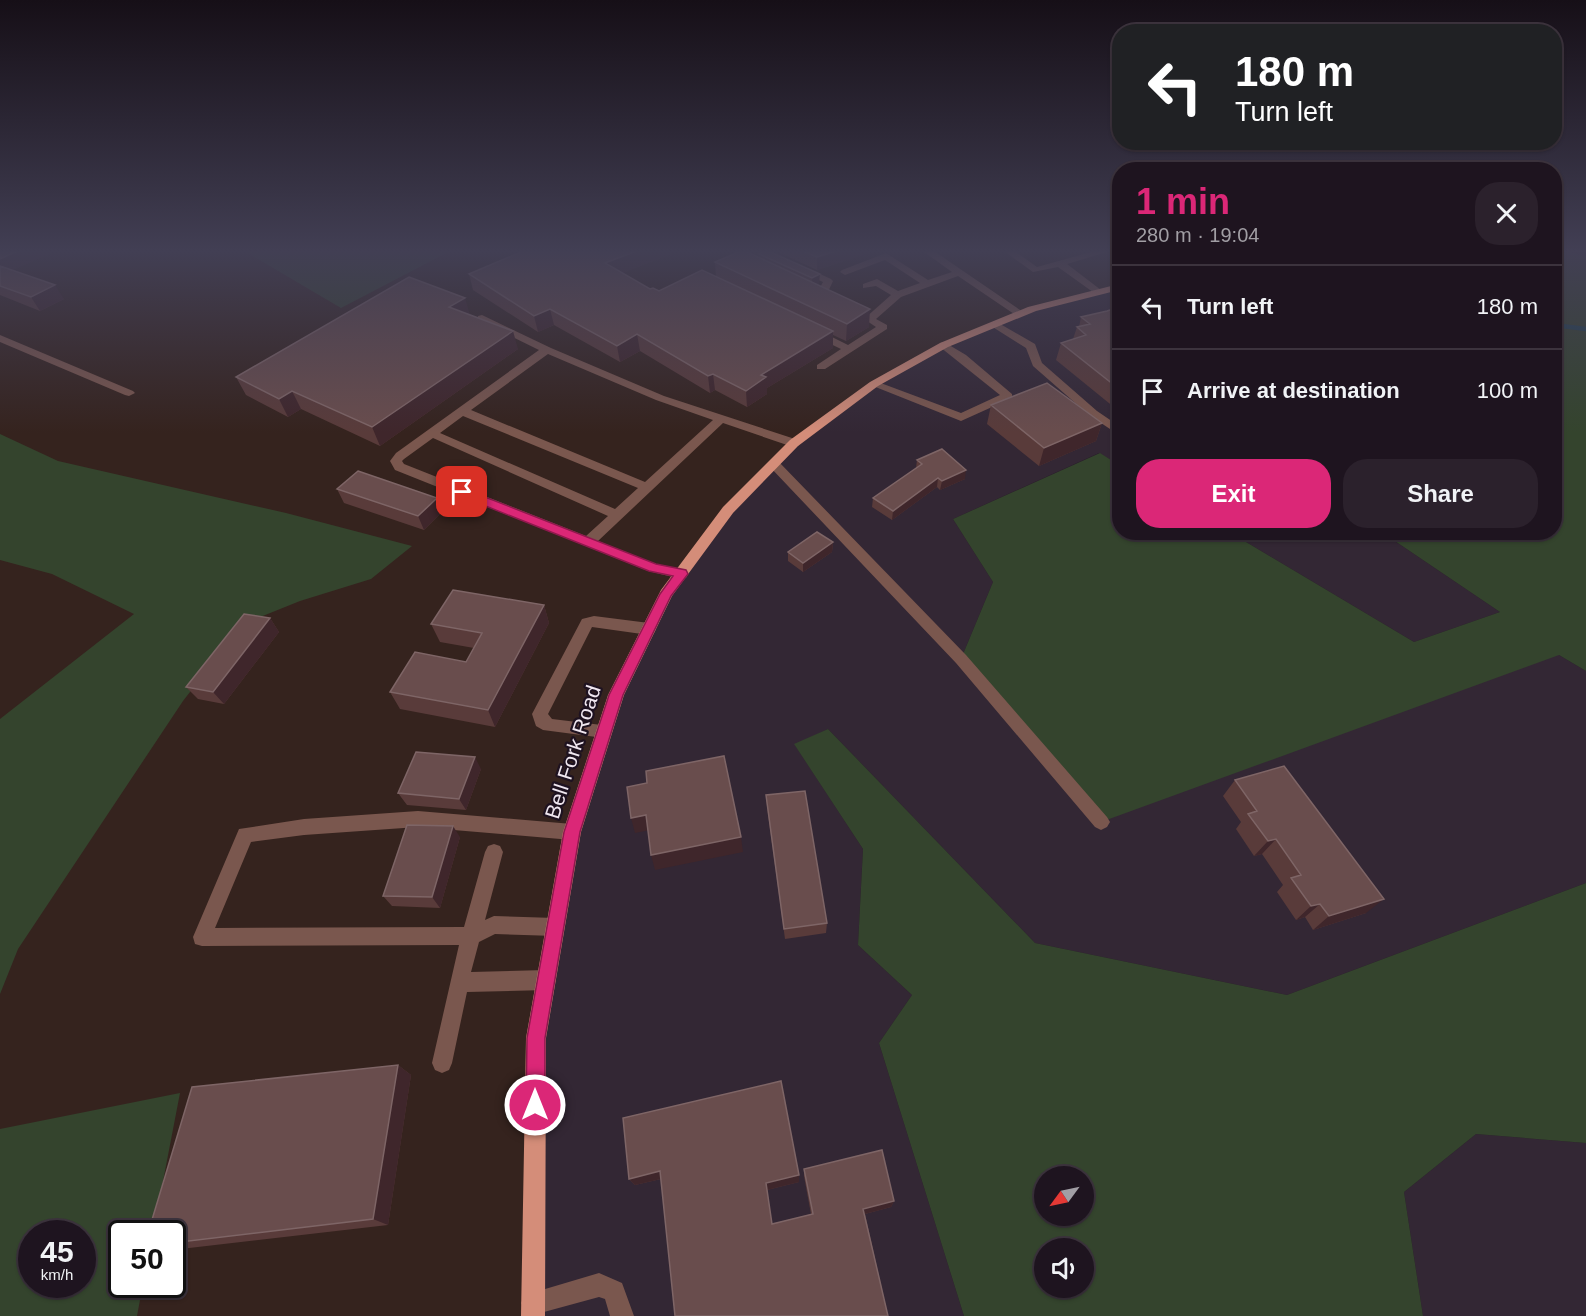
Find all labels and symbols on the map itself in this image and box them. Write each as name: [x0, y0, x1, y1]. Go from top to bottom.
pin: [436, 466, 487, 517]
street label: Bell Fork Road: [540, 682, 605, 821]
position arrow: [503, 1073, 567, 1137]
north arrow: [1034, 1166, 1094, 1226]
speed limit sign: 50: [108, 1220, 186, 1298]

